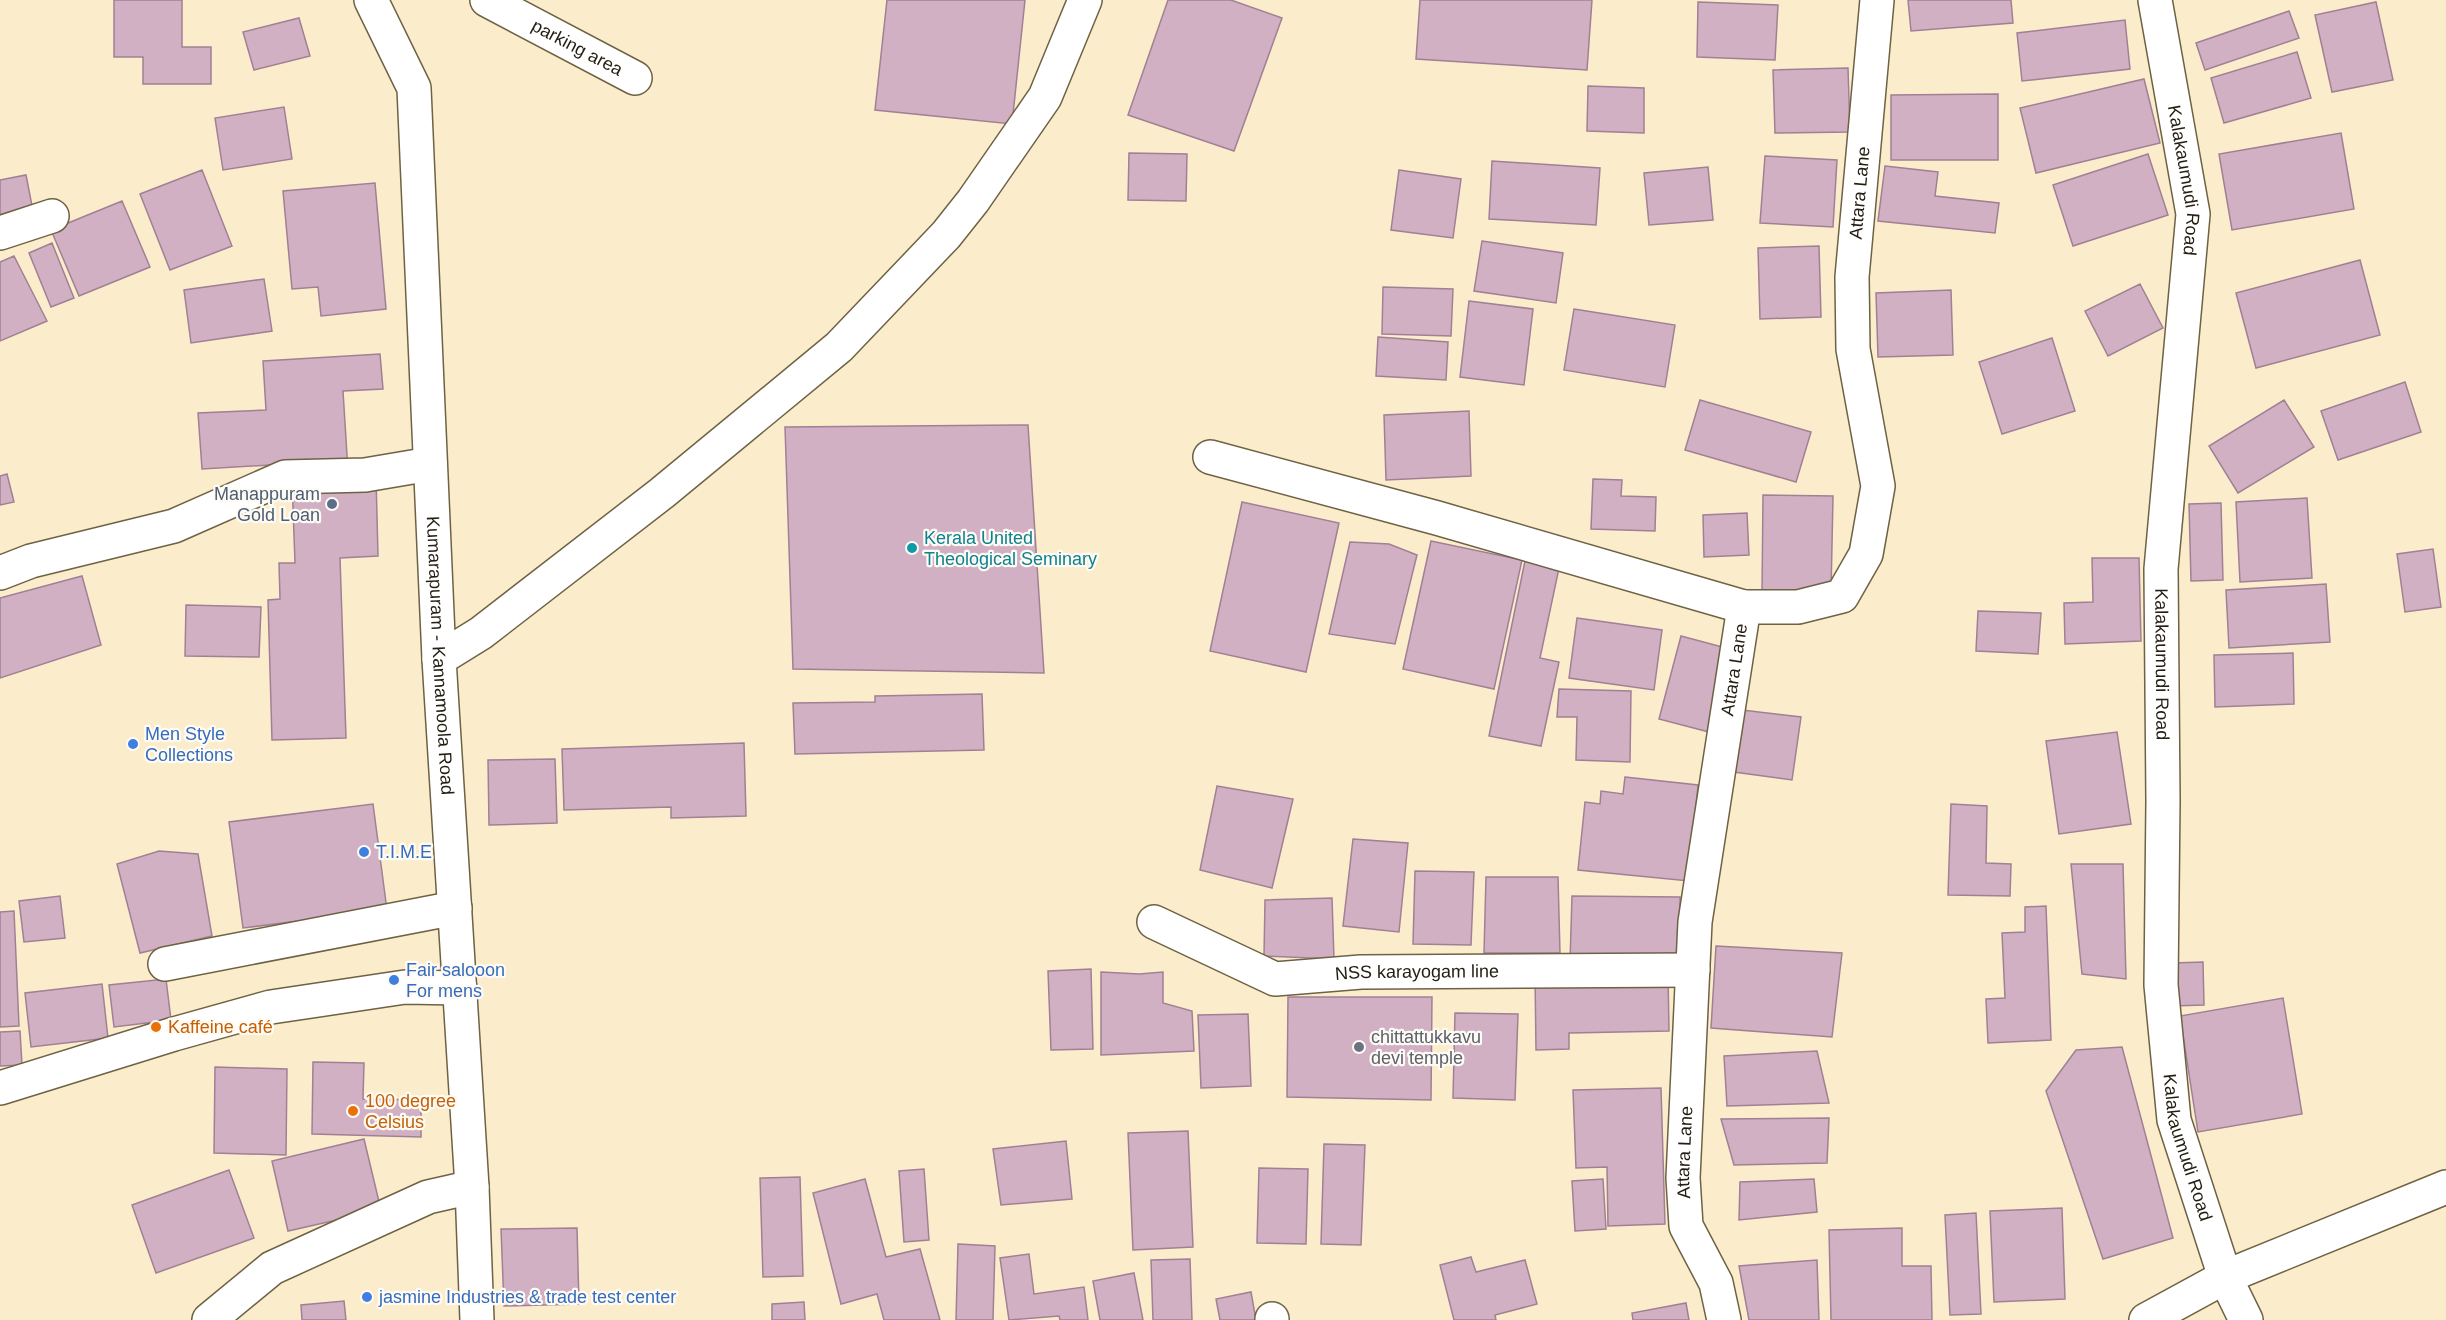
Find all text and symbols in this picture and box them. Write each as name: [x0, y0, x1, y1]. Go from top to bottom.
street label: parking area: [528, 15, 627, 80]
street label: Kalakaumudi Road: [2164, 104, 2203, 256]
street label: Attara Lane: [1845, 146, 1874, 240]
place label: Manappuram Gold Loan: [214, 484, 320, 525]
marker: Manappuram Gold Loan: [325, 497, 339, 511]
street label: Kumarapuram - Kannamoola Road: [423, 516, 457, 796]
place label: Kerala United Theological Seminary: [924, 528, 1097, 569]
marker: Kerala United Theological Seminary: [905, 541, 919, 555]
street label: Kalakaumudi Road: [2151, 588, 2172, 740]
street label: Attara Lane: [1717, 622, 1751, 717]
place label: Men Style Collections: [145, 724, 233, 765]
marker: Men Style Collections: [126, 737, 140, 751]
place label: T.I.M.E: [376, 842, 432, 862]
marker: T.I.M.E: [357, 845, 371, 859]
place label: Fair salooon For mens: [406, 960, 505, 1001]
street label: NSS karayogam line: [1334, 961, 1499, 984]
marker: Fair salooon For mens: [387, 973, 401, 987]
place label: Kaffeine café: [168, 1017, 273, 1037]
marker: Kaffeine café: [149, 1020, 163, 1034]
place label: chittattukkavu devi temple: [1371, 1027, 1481, 1068]
marker: chittattukkavu devi temple: [1352, 1040, 1366, 1054]
street label: Kalakaumudi Road: [2160, 1073, 2216, 1224]
place label: 100 degree Celsius: [365, 1091, 456, 1132]
marker: 100 degree Celsius: [346, 1104, 360, 1118]
street label: Attara Lane: [1673, 1105, 1696, 1200]
place label: jasmine Industries & trade test center: [378, 1287, 676, 1307]
marker: jasmine Industries & trade test center: [360, 1290, 374, 1304]

